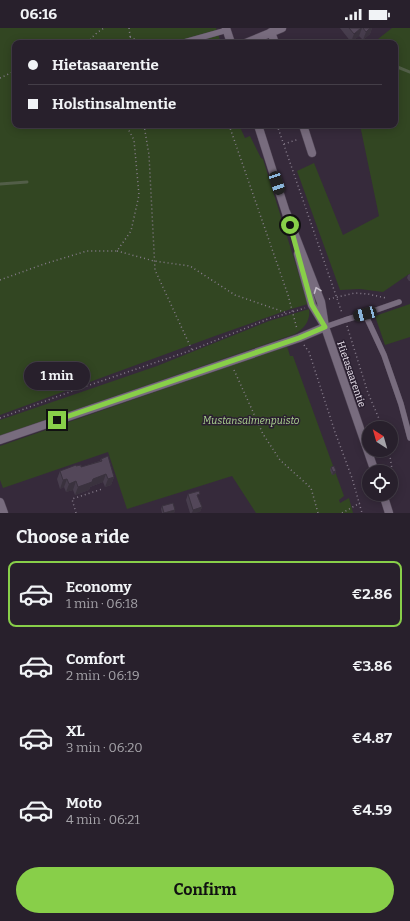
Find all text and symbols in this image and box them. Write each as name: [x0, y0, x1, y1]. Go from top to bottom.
text: 06:16: [20, 5, 57, 23]
text: Hietasaarentie: [52, 56, 159, 74]
text: Holstinsalmentie: [52, 95, 176, 113]
car: [268, 170, 286, 196]
route start: [281, 216, 299, 234]
one-way arrow: [313, 286, 321, 293]
car: [352, 305, 378, 323]
street label: Hietasaarentie: [334, 340, 368, 409]
callout: 1 min: [24, 362, 90, 390]
text: 1 min: [41, 368, 73, 383]
route end: [48, 411, 66, 429]
park label: Mustansalmenpuisto: [203, 415, 300, 427]
north arrow: [362, 421, 398, 457]
map controls: [362, 421, 398, 501]
button: locate: [362, 465, 398, 501]
text: Choose a ride: [16, 526, 129, 548]
icon: car: [18, 576, 54, 612]
text: Economy: [66, 578, 132, 596]
text: €2.86: [352, 585, 392, 603]
text: 1 min · 06:18: [66, 596, 138, 611]
icon: car: [18, 648, 54, 684]
text: Comfort: [66, 650, 125, 668]
text: €3.86: [352, 657, 392, 675]
text: 2 min · 06:19: [66, 668, 140, 683]
icon: car: [18, 720, 54, 756]
text: XL: [66, 722, 85, 740]
text: €4.87: [352, 729, 392, 747]
text: 3 min · 06:20: [66, 740, 143, 755]
icon: car: [18, 792, 54, 828]
text: Moto: [66, 794, 102, 812]
text: €4.59: [352, 801, 392, 819]
text: 4 min · 06:21: [66, 812, 140, 827]
button: Confirm: [16, 867, 394, 913]

